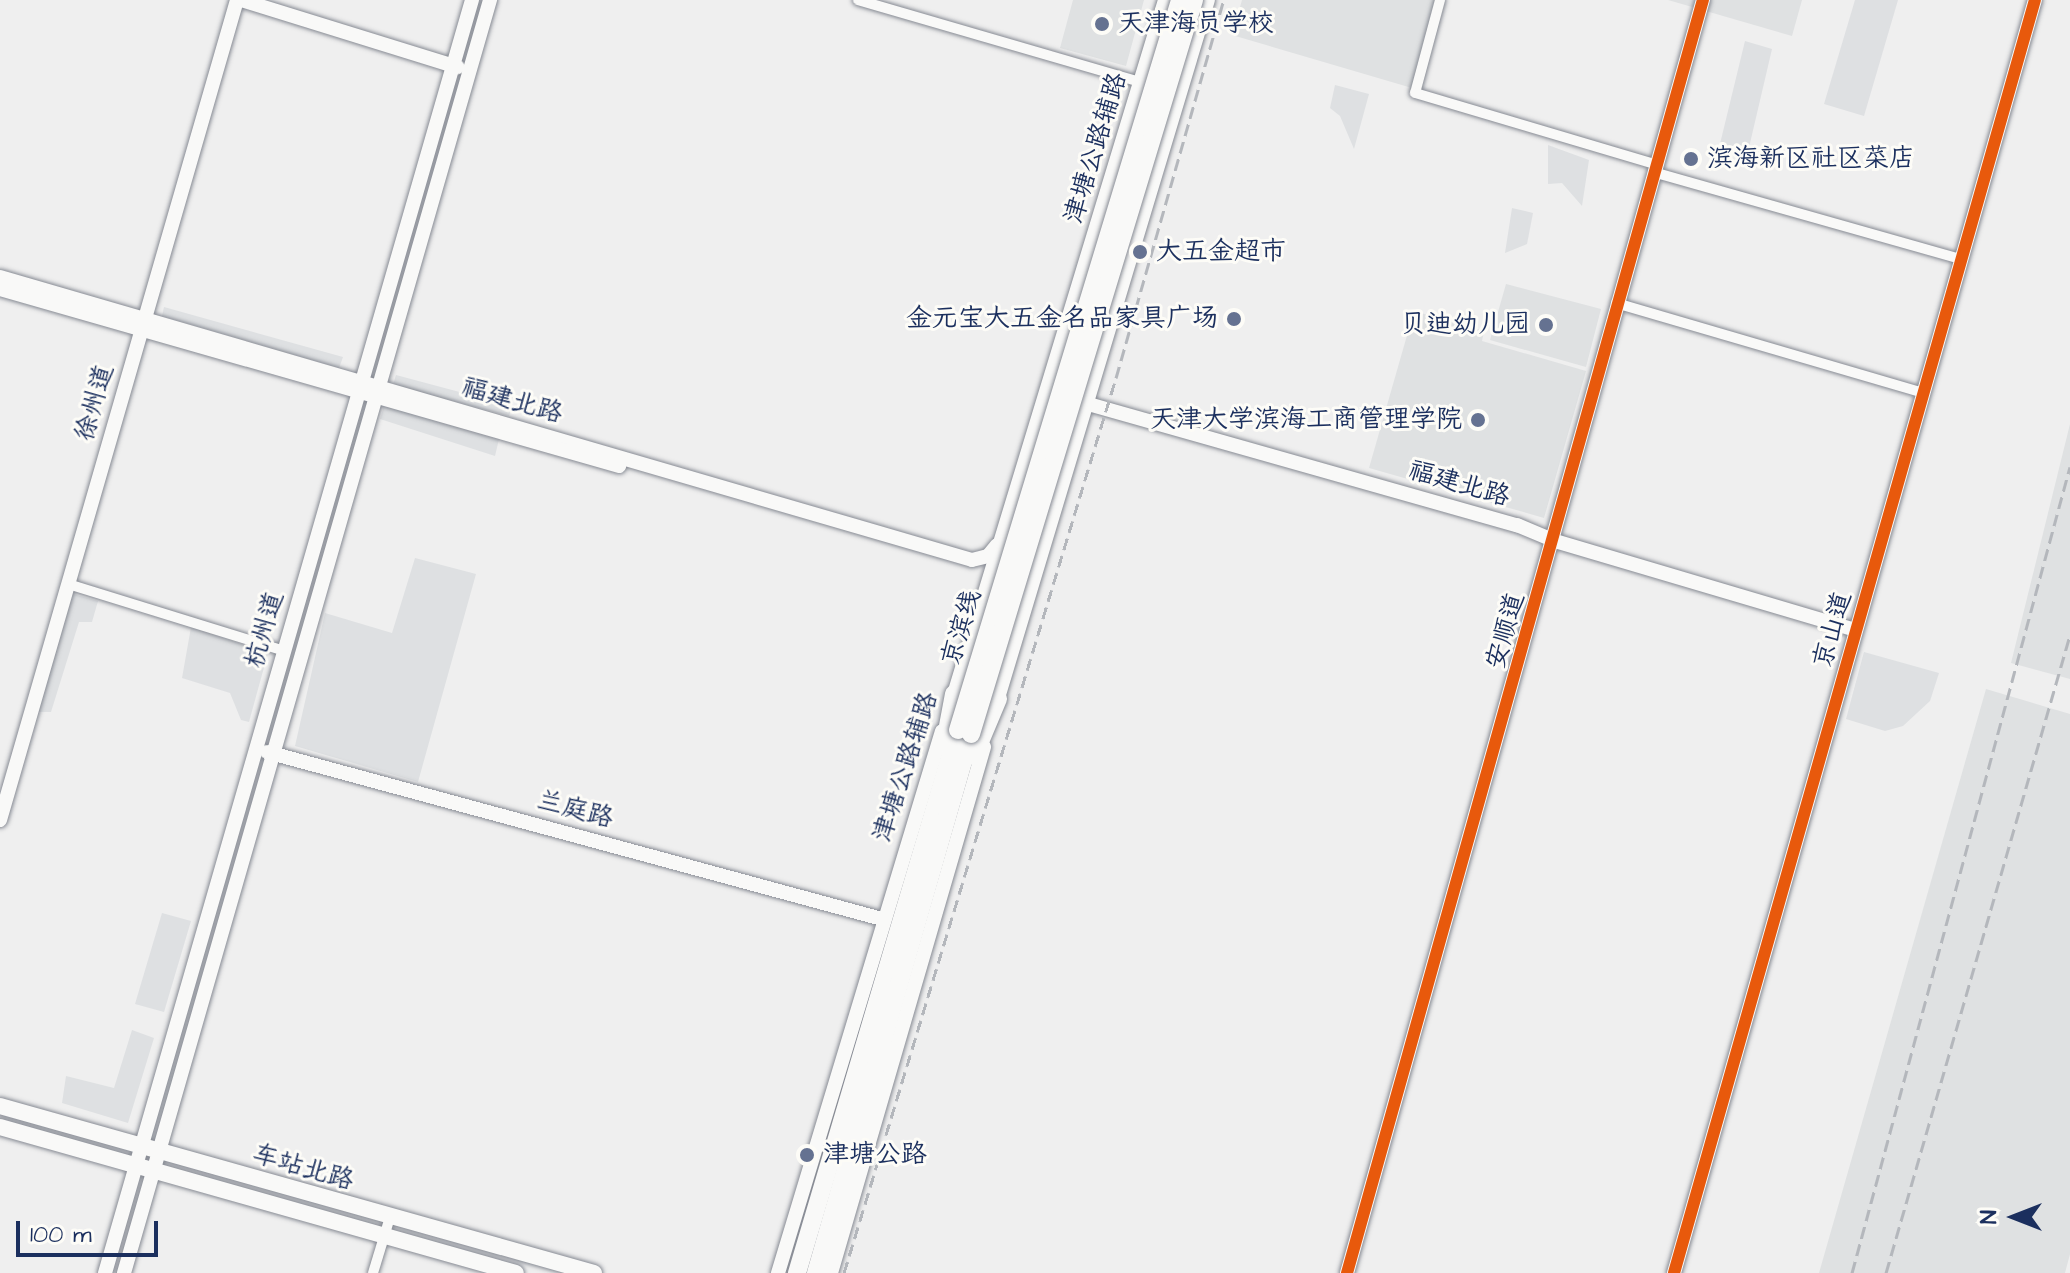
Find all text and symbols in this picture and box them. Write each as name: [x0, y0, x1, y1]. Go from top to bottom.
place label: 天津海员学校: [1118, 8, 1274, 40]
marker: 天津海员学校: [1093, 15, 1111, 33]
street label: 津塘公路辅路: [1058, 69, 1134, 227]
place label: 滨海新区社区菜店: [1707, 143, 1915, 175]
marker: 滨海新区社区菜店: [1682, 150, 1700, 168]
place label: 大五金超市: [1156, 236, 1286, 268]
marker: 大五金超市: [1131, 243, 1149, 261]
place label: 金元宝大五金名品家具广场: [906, 303, 1218, 335]
place label: 贝迪幼儿园: [1400, 309, 1530, 341]
marker: 金元宝大五金名品家具广场: [1225, 310, 1243, 328]
marker: 贝迪幼儿园: [1537, 316, 1555, 334]
street label: 徐州道: [69, 361, 121, 445]
street label: 福建北路: [458, 372, 566, 430]
place label: 天津大学滨海工商管理学院: [1150, 404, 1462, 436]
marker: 天津大学滨海工商管理学院: [1469, 411, 1487, 429]
street label: 福建北路: [1405, 455, 1513, 513]
street label: 京滨线: [936, 586, 988, 670]
street label: 杭州道: [239, 588, 291, 672]
street label: 京山道: [1807, 588, 1859, 672]
street label: 安顺道: [1480, 589, 1532, 673]
street label: 津塘公路辅路: [867, 688, 945, 846]
street label: 兰庭路: [533, 785, 617, 835]
street label: 车站北路: [249, 1139, 357, 1197]
place label: 津塘公路: [823, 1139, 927, 1171]
marker: 津塘公路: [798, 1146, 816, 1164]
north arrow: [1974, 1177, 2054, 1257]
scale bar: [20, 1205, 162, 1255]
text: N: [1974, 1210, 2005, 1224]
text: 100 m: [30, 1218, 92, 1252]

